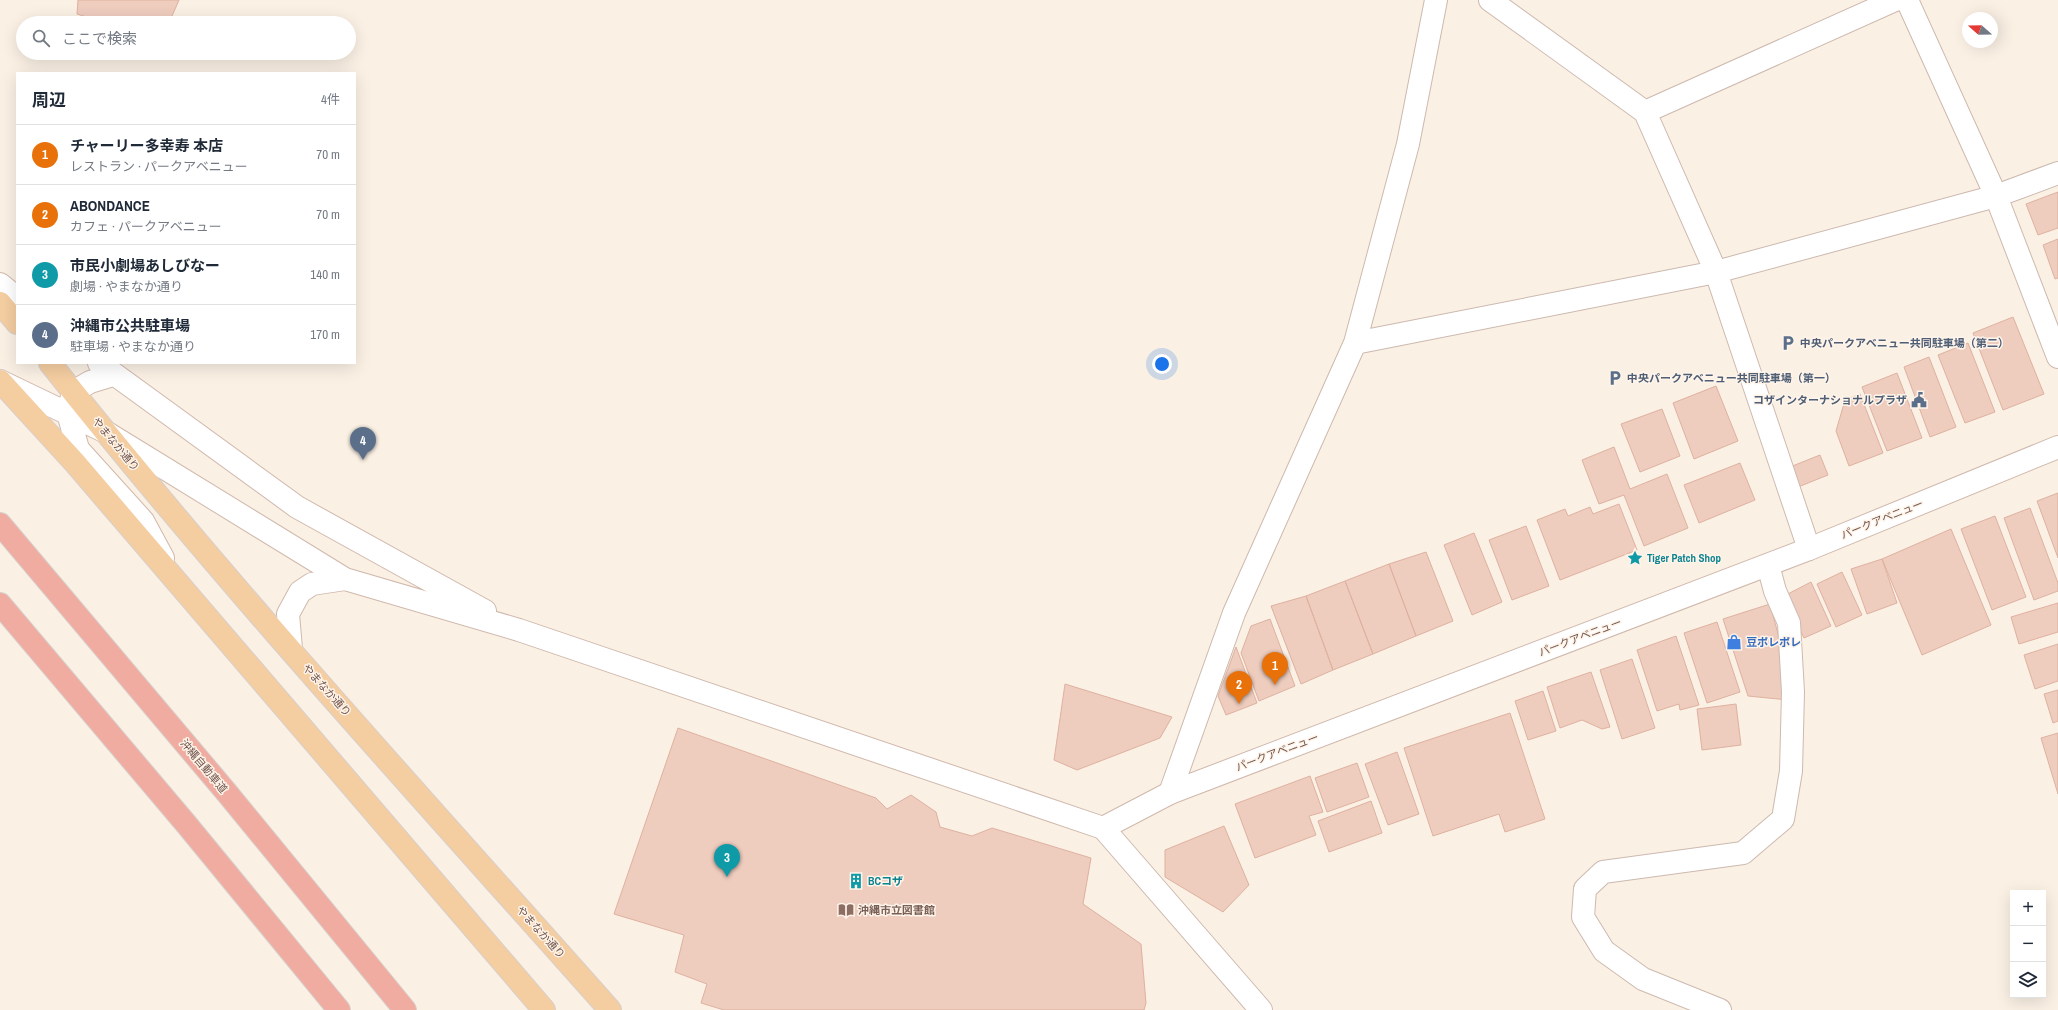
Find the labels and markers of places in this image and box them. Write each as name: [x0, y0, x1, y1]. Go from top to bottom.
parking icon: 中央パークアベニュー共同駐車場（第二）: [1779, 334, 1797, 352]
place label: 中央パークアベニュー共同駐車場（第二）: [1800, 336, 2009, 350]
parking icon: 中央パークアベニュー共同駐車場（第一）: [1606, 369, 1624, 387]
place label: 中央パークアベニュー共同駐車場（第一）: [1627, 371, 1836, 385]
public building icon: コザインターナショナルプラザ: [1910, 391, 1928, 409]
place label: コザインターナショナルプラザ: [1753, 393, 1907, 407]
pin: 4: [350, 427, 376, 460]
place icon: Tiger Patch Shop: [1626, 549, 1644, 567]
place label: Tiger Patch Shop: [1647, 551, 1722, 565]
shop icon: 豆ポレポレ: [1725, 633, 1743, 651]
place label: 豆ポレポレ: [1746, 635, 1801, 649]
pin: 1: [1262, 652, 1288, 685]
pin: 2: [1226, 671, 1252, 704]
pin: 3: [714, 844, 740, 877]
building icon: BCコザ: [847, 872, 865, 890]
place label: BCコザ: [868, 874, 903, 888]
library icon: 沖縄市立図書館: [837, 901, 855, 919]
place label: 沖縄市立図書館: [858, 903, 935, 917]

